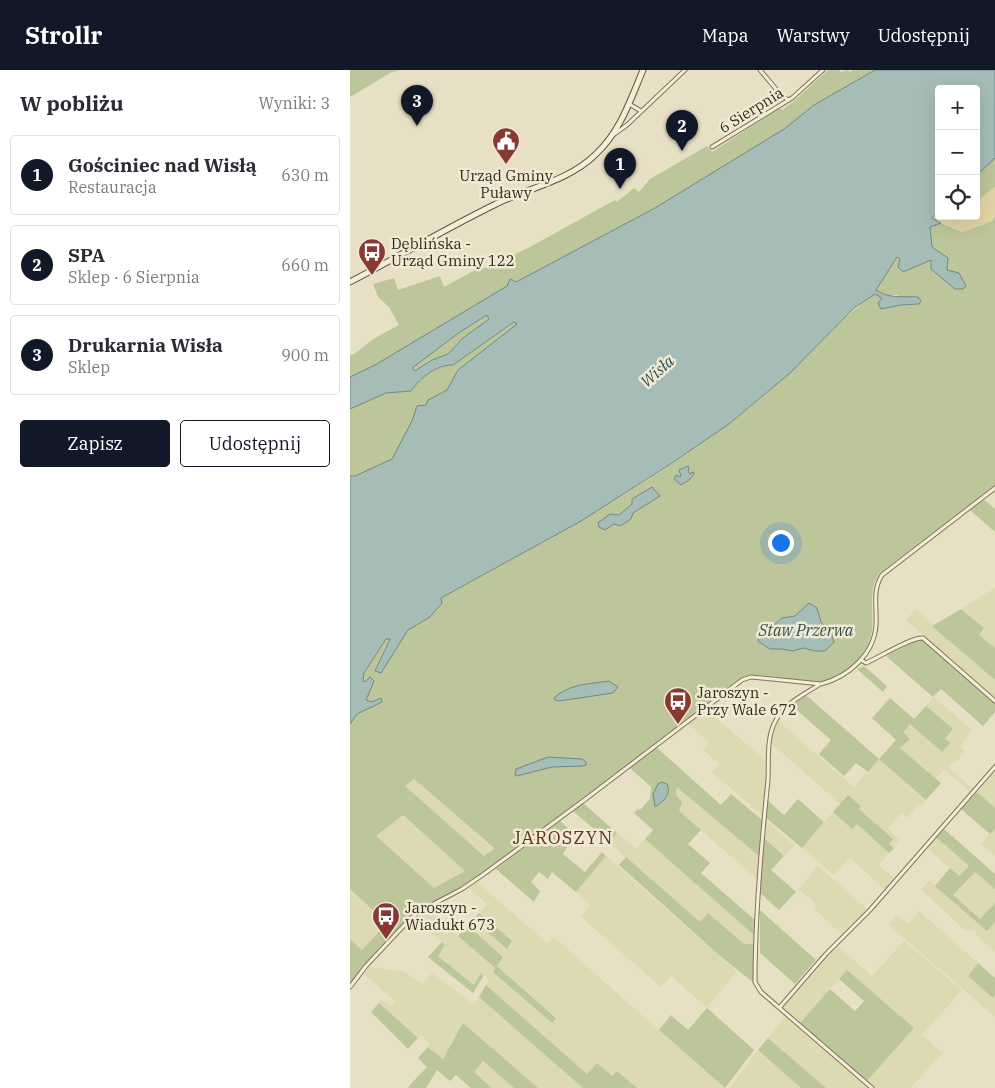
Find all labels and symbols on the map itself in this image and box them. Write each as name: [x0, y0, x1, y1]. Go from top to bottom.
street label: 6 Sierpnia: [715, 83, 787, 137]
pin: 3: [401, 85, 433, 126]
pin: 2: [666, 110, 698, 151]
public building icon: Urząd Gminy Puławy: [491, 126, 521, 165]
pin: 1: [604, 148, 636, 189]
place label: Urząd Gminy Puławy: [459, 166, 553, 202]
place label: Dęblińska - Urząd Gminy 122: [391, 234, 515, 270]
bus stop icon: Dęblińska - Urząd Gminy 122: [357, 237, 387, 276]
water label: Wisła: [636, 351, 678, 391]
your location: [768, 530, 794, 556]
water label: Staw Przerwa: [758, 620, 854, 640]
place label: Jaroszyn - Przy Wale 672: [697, 683, 797, 719]
bus stop icon: Jaroszyn - Przy Wale 672: [663, 686, 693, 725]
district label: JAROSZYN: [513, 826, 613, 849]
place label: Jaroszyn - Wiadukt 673: [405, 898, 495, 934]
bus stop icon: Jaroszyn - Wiadukt 673: [371, 901, 401, 940]

